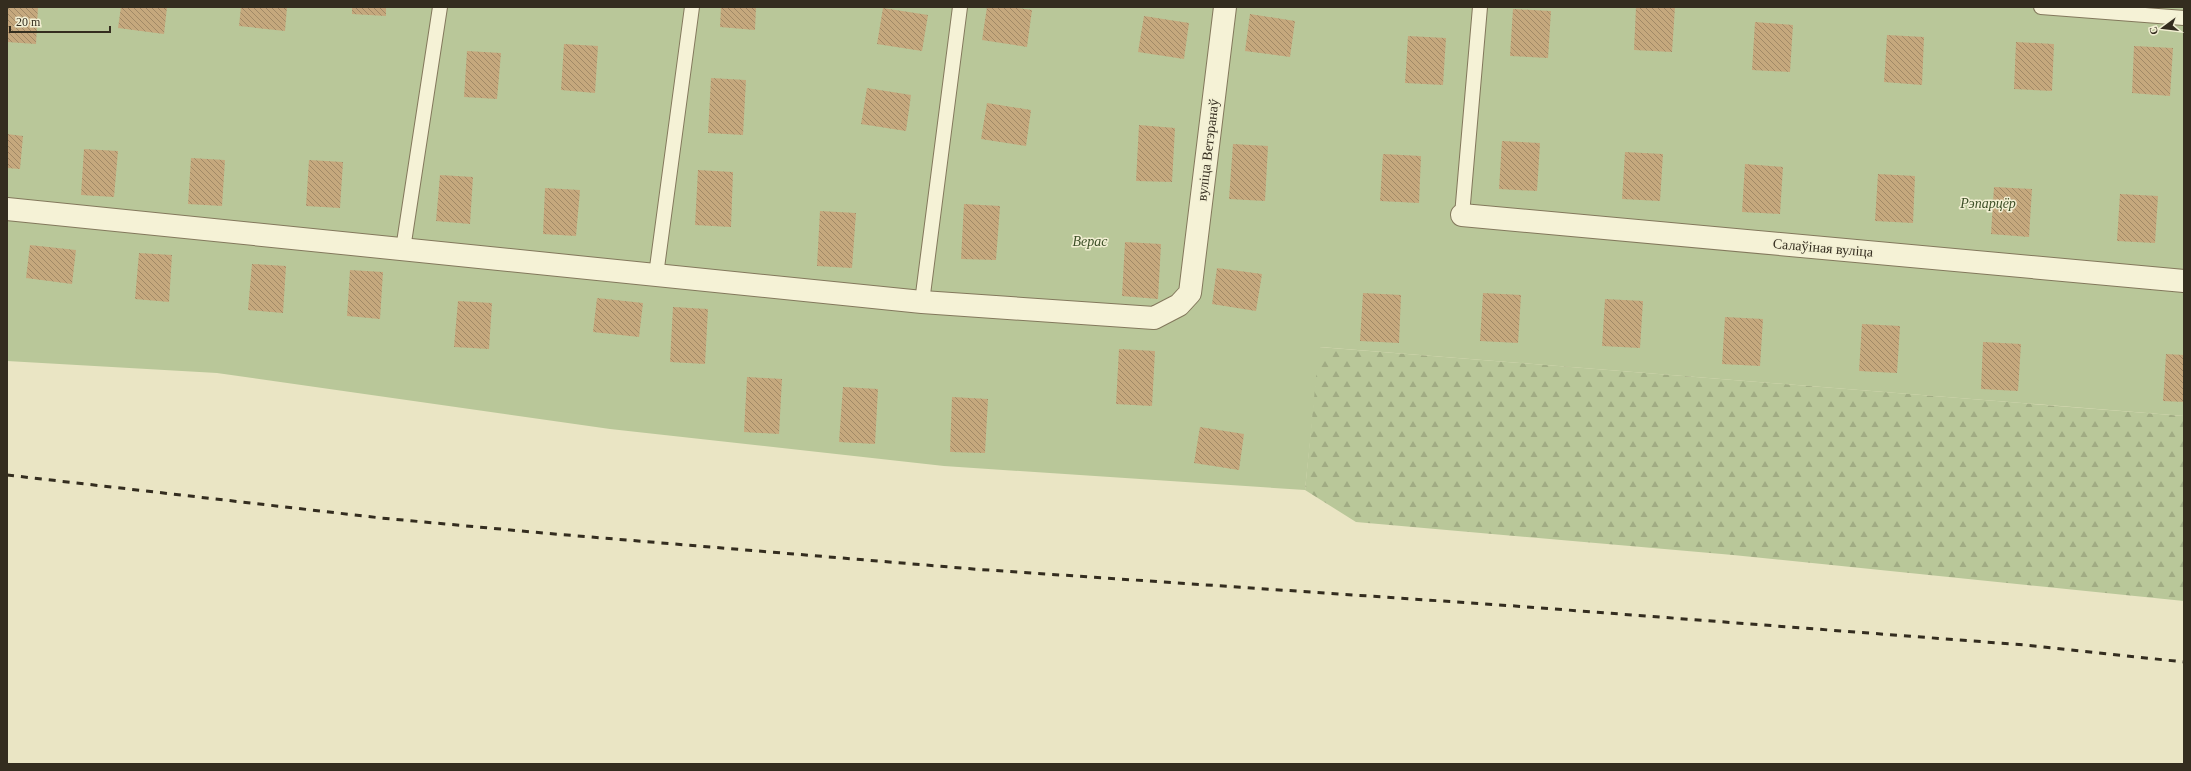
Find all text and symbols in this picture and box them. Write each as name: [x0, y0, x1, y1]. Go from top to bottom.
scale bar: [10, 8, 110, 34]
north arrow: [2143, 8, 2183, 48]
text: 20 m: [16, 15, 41, 29]
text: С: [2147, 25, 2160, 36]
street label: вуліца Ветэранаў: [1194, 98, 1222, 202]
park label: Рэпарцёр: [1959, 196, 2016, 211]
park label: Верас: [1073, 234, 1108, 249]
street label: Салаўіная вуліца: [1772, 236, 1874, 260]

